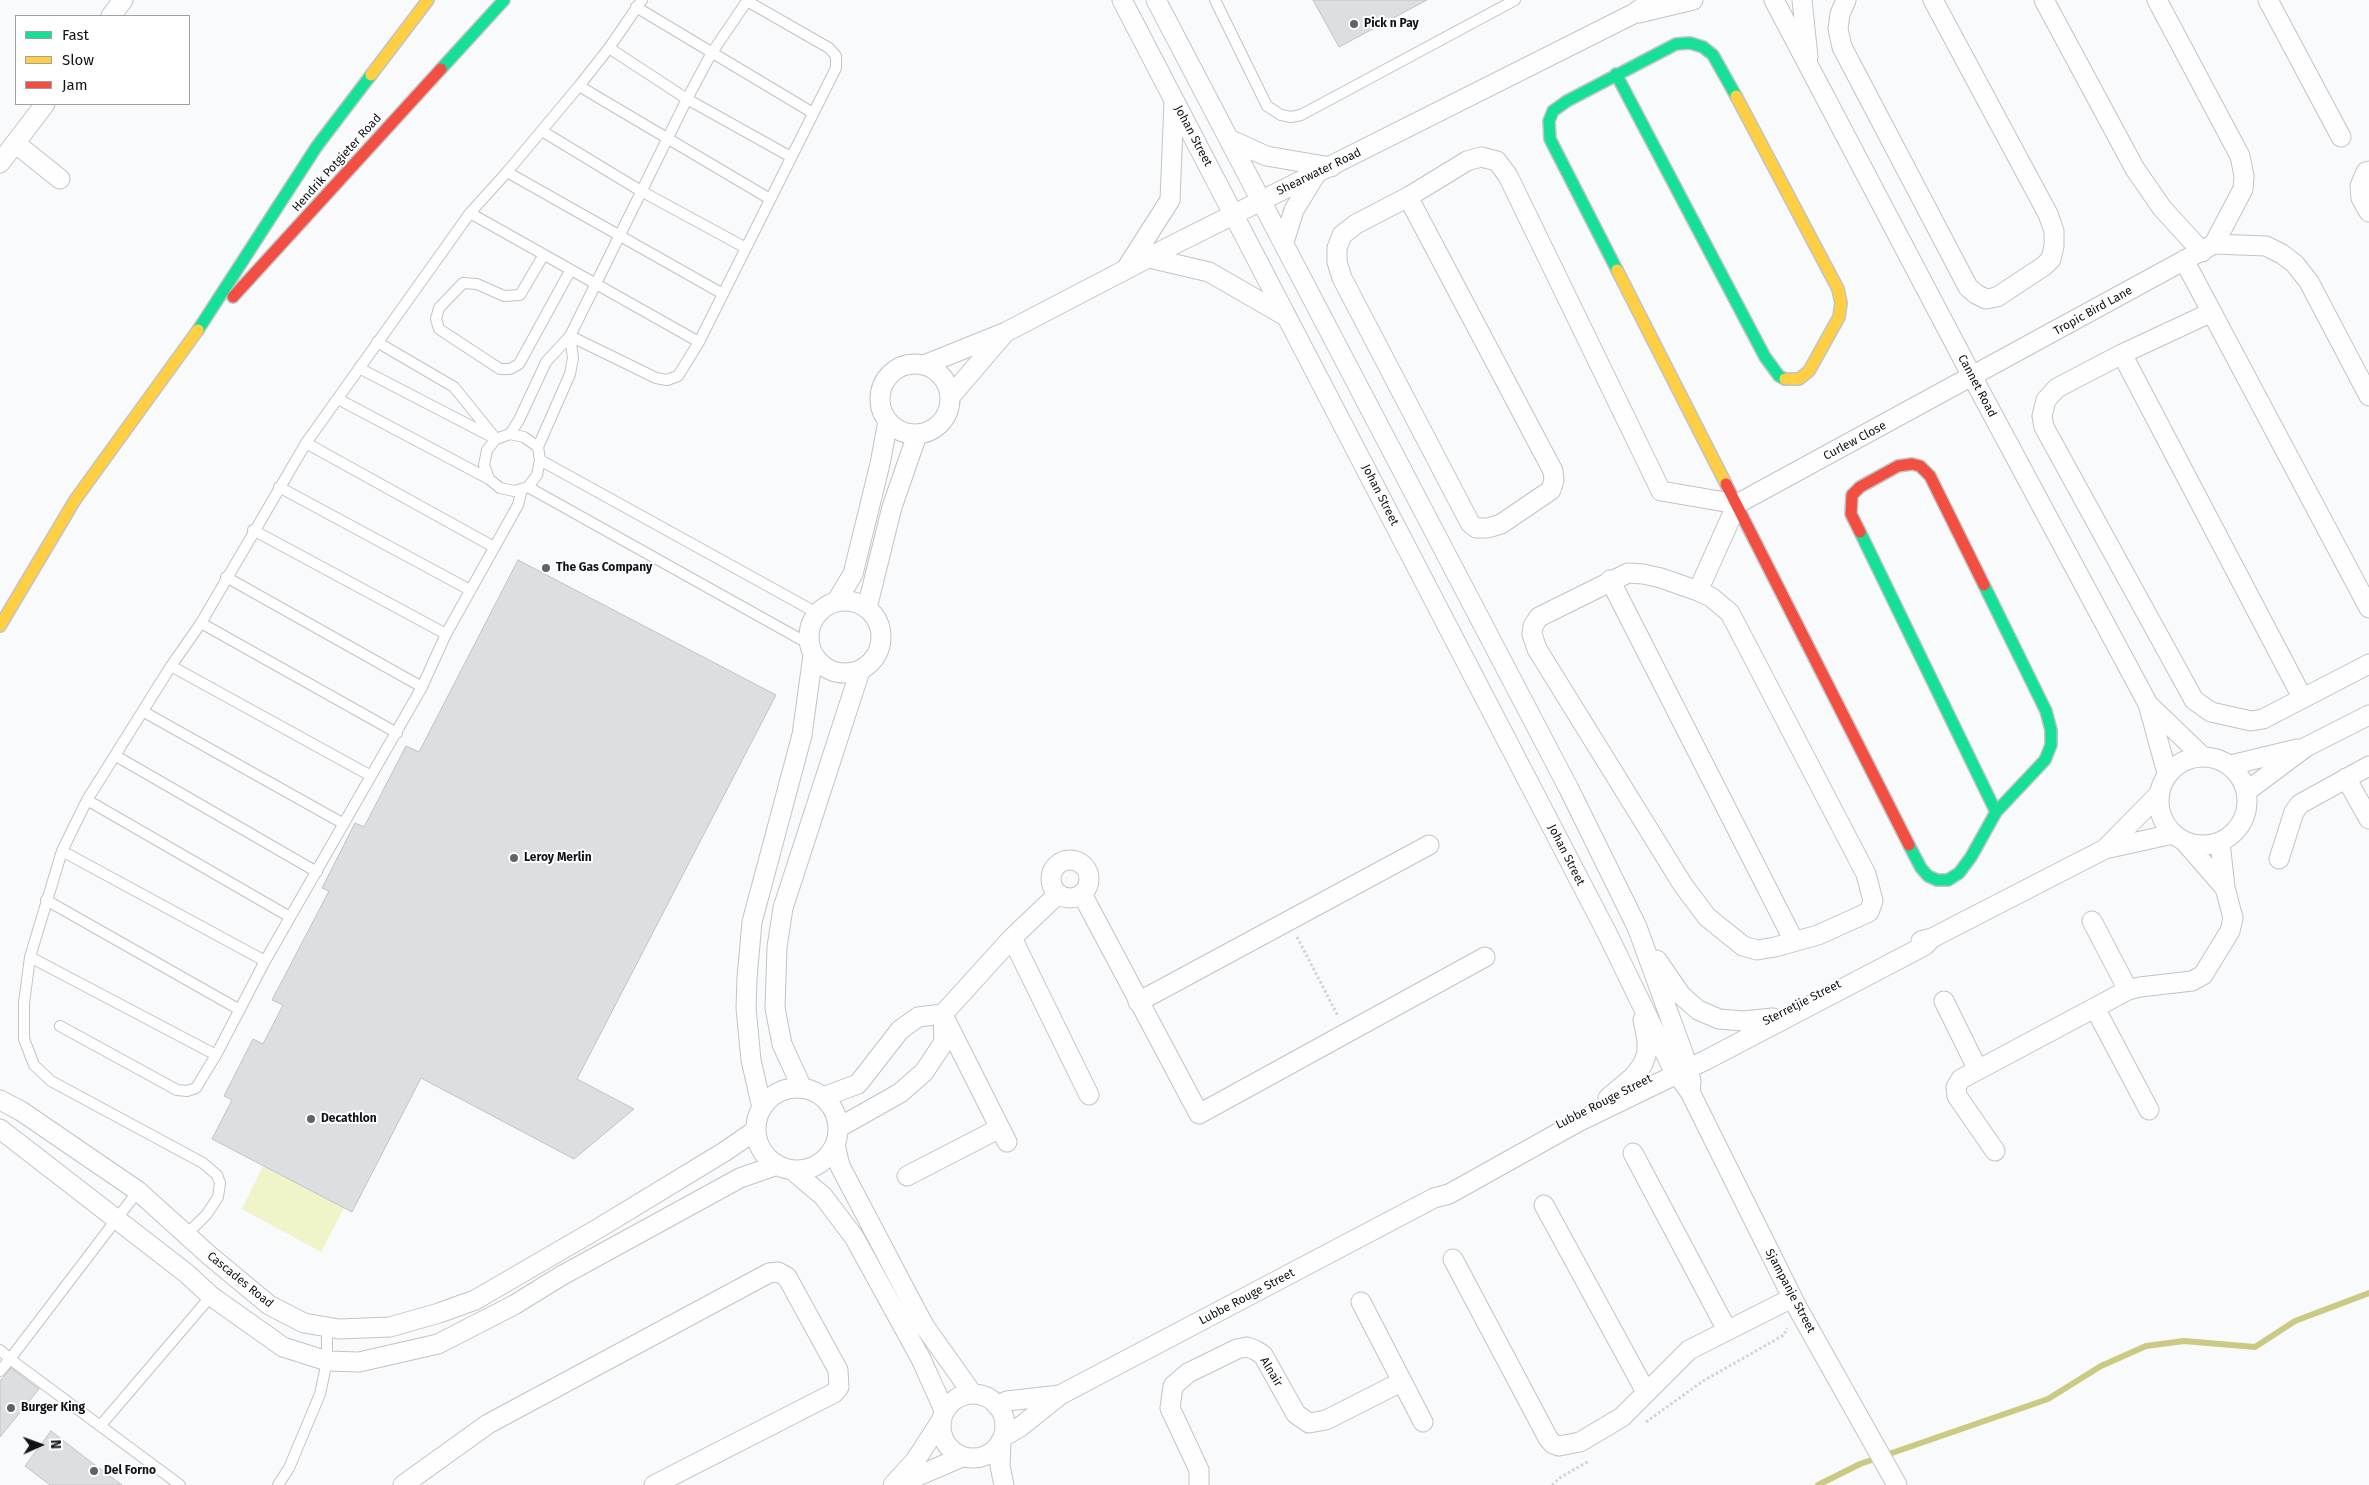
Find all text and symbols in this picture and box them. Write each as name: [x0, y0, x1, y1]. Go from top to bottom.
legend: [15, 15, 190, 105]
place label: Pick n Pay: [1364, 17, 1419, 31]
marker: Pick n Pay: [1348, 18, 1360, 30]
text: Fast: [62, 26, 89, 44]
text: Slow: [62, 51, 94, 69]
text: Jam: [62, 76, 88, 94]
street label: Johan Street: [1171, 103, 1215, 169]
street label: Hendrik Potgieter Road: [289, 111, 385, 215]
street label: Shearwater Road: [1274, 145, 1364, 199]
street label: Tropic Bird Lane: [2051, 283, 2135, 339]
street label: Cannet Road: [1954, 352, 2000, 420]
street label: Curlew Close: [1821, 418, 1889, 464]
street label: Johan Street: [1358, 462, 1402, 528]
place label: The Gas Company: [556, 561, 652, 575]
marker: The Gas Company: [540, 562, 552, 574]
street label: Johan Street: [1544, 822, 1588, 888]
place label: Leroy Merlin: [524, 851, 592, 865]
marker: Leroy Merlin: [508, 852, 520, 864]
street label: Sterretjie Street: [1760, 977, 1844, 1029]
street label: Lubbe Rouge Street: [1553, 1071, 1655, 1133]
place label: Decathlon: [321, 1112, 377, 1126]
marker: Decathlon: [305, 1113, 317, 1125]
street label: Sjampanje Street: [1762, 1247, 1818, 1335]
street label: Cascades Road: [204, 1249, 276, 1311]
street label: Lubbe Rouge Street: [1197, 1266, 1297, 1328]
street label: Alnair: [1257, 1355, 1285, 1389]
place label: Burger King: [21, 1401, 85, 1415]
marker: Burger King: [5, 1402, 17, 1414]
north arrow: [15, 1420, 65, 1470]
text: N: [47, 1440, 64, 1449]
place label: Del Forno: [104, 1464, 156, 1478]
marker: Del Forno: [88, 1465, 100, 1477]

